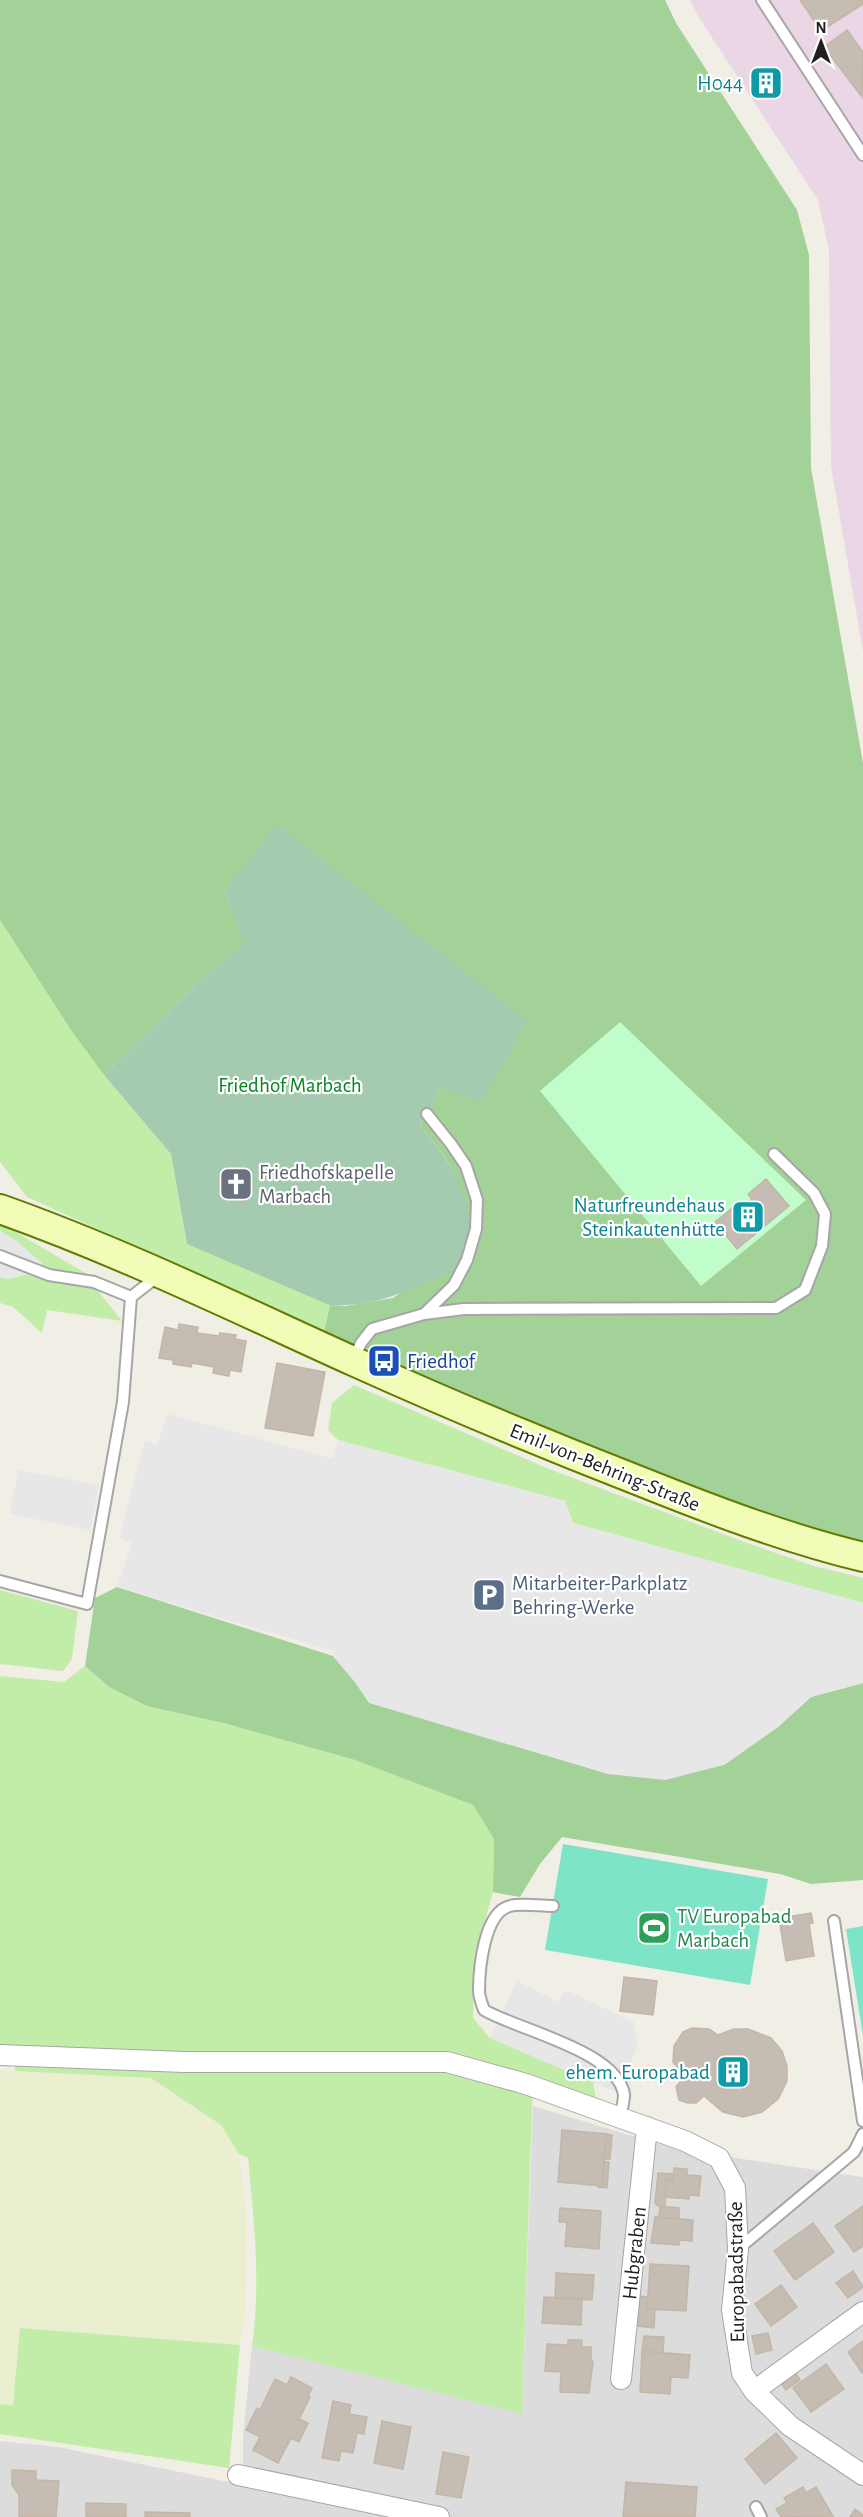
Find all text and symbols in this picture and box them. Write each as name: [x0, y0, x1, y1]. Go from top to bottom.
north arrow: [791, 12, 851, 72]
text: N: [815, 20, 827, 36]
building icon: H044: [748, 65, 784, 101]
place label: H044: [697, 73, 743, 94]
park label: Friedhof Marbach: [218, 1075, 362, 1096]
place label: Friedhofskapelle Marbach: [259, 1162, 394, 1207]
church icon: Friedhofskapelle Marbach: [218, 1166, 254, 1202]
place label: Naturfreundehaus Steinkautenhütte: [574, 1195, 725, 1240]
building icon: Naturfreundehaus Steinkautenhütte: [730, 1199, 766, 1235]
bus stop icon: Friedhof: [366, 1343, 402, 1379]
place label: Friedhof: [407, 1351, 477, 1372]
street label: Emil-von-Behring-Straße: [507, 1420, 703, 1515]
place label: Mitarbeiter-Parkplatz Behring-Werke: [512, 1573, 687, 1618]
parking icon: Mitarbeiter-Parkplatz Behring-Werke: [471, 1577, 507, 1613]
place label: TV Europabad Marbach: [677, 1906, 792, 1951]
sports icon: TV Europabad Marbach: [636, 1910, 672, 1946]
building icon: ehem. Europabad: [715, 2054, 751, 2090]
place label: ehem. Europabad: [566, 2062, 710, 2083]
street label: Europabadstraße: [725, 2201, 748, 2343]
street label: Hubgraben: [619, 2205, 650, 2301]

